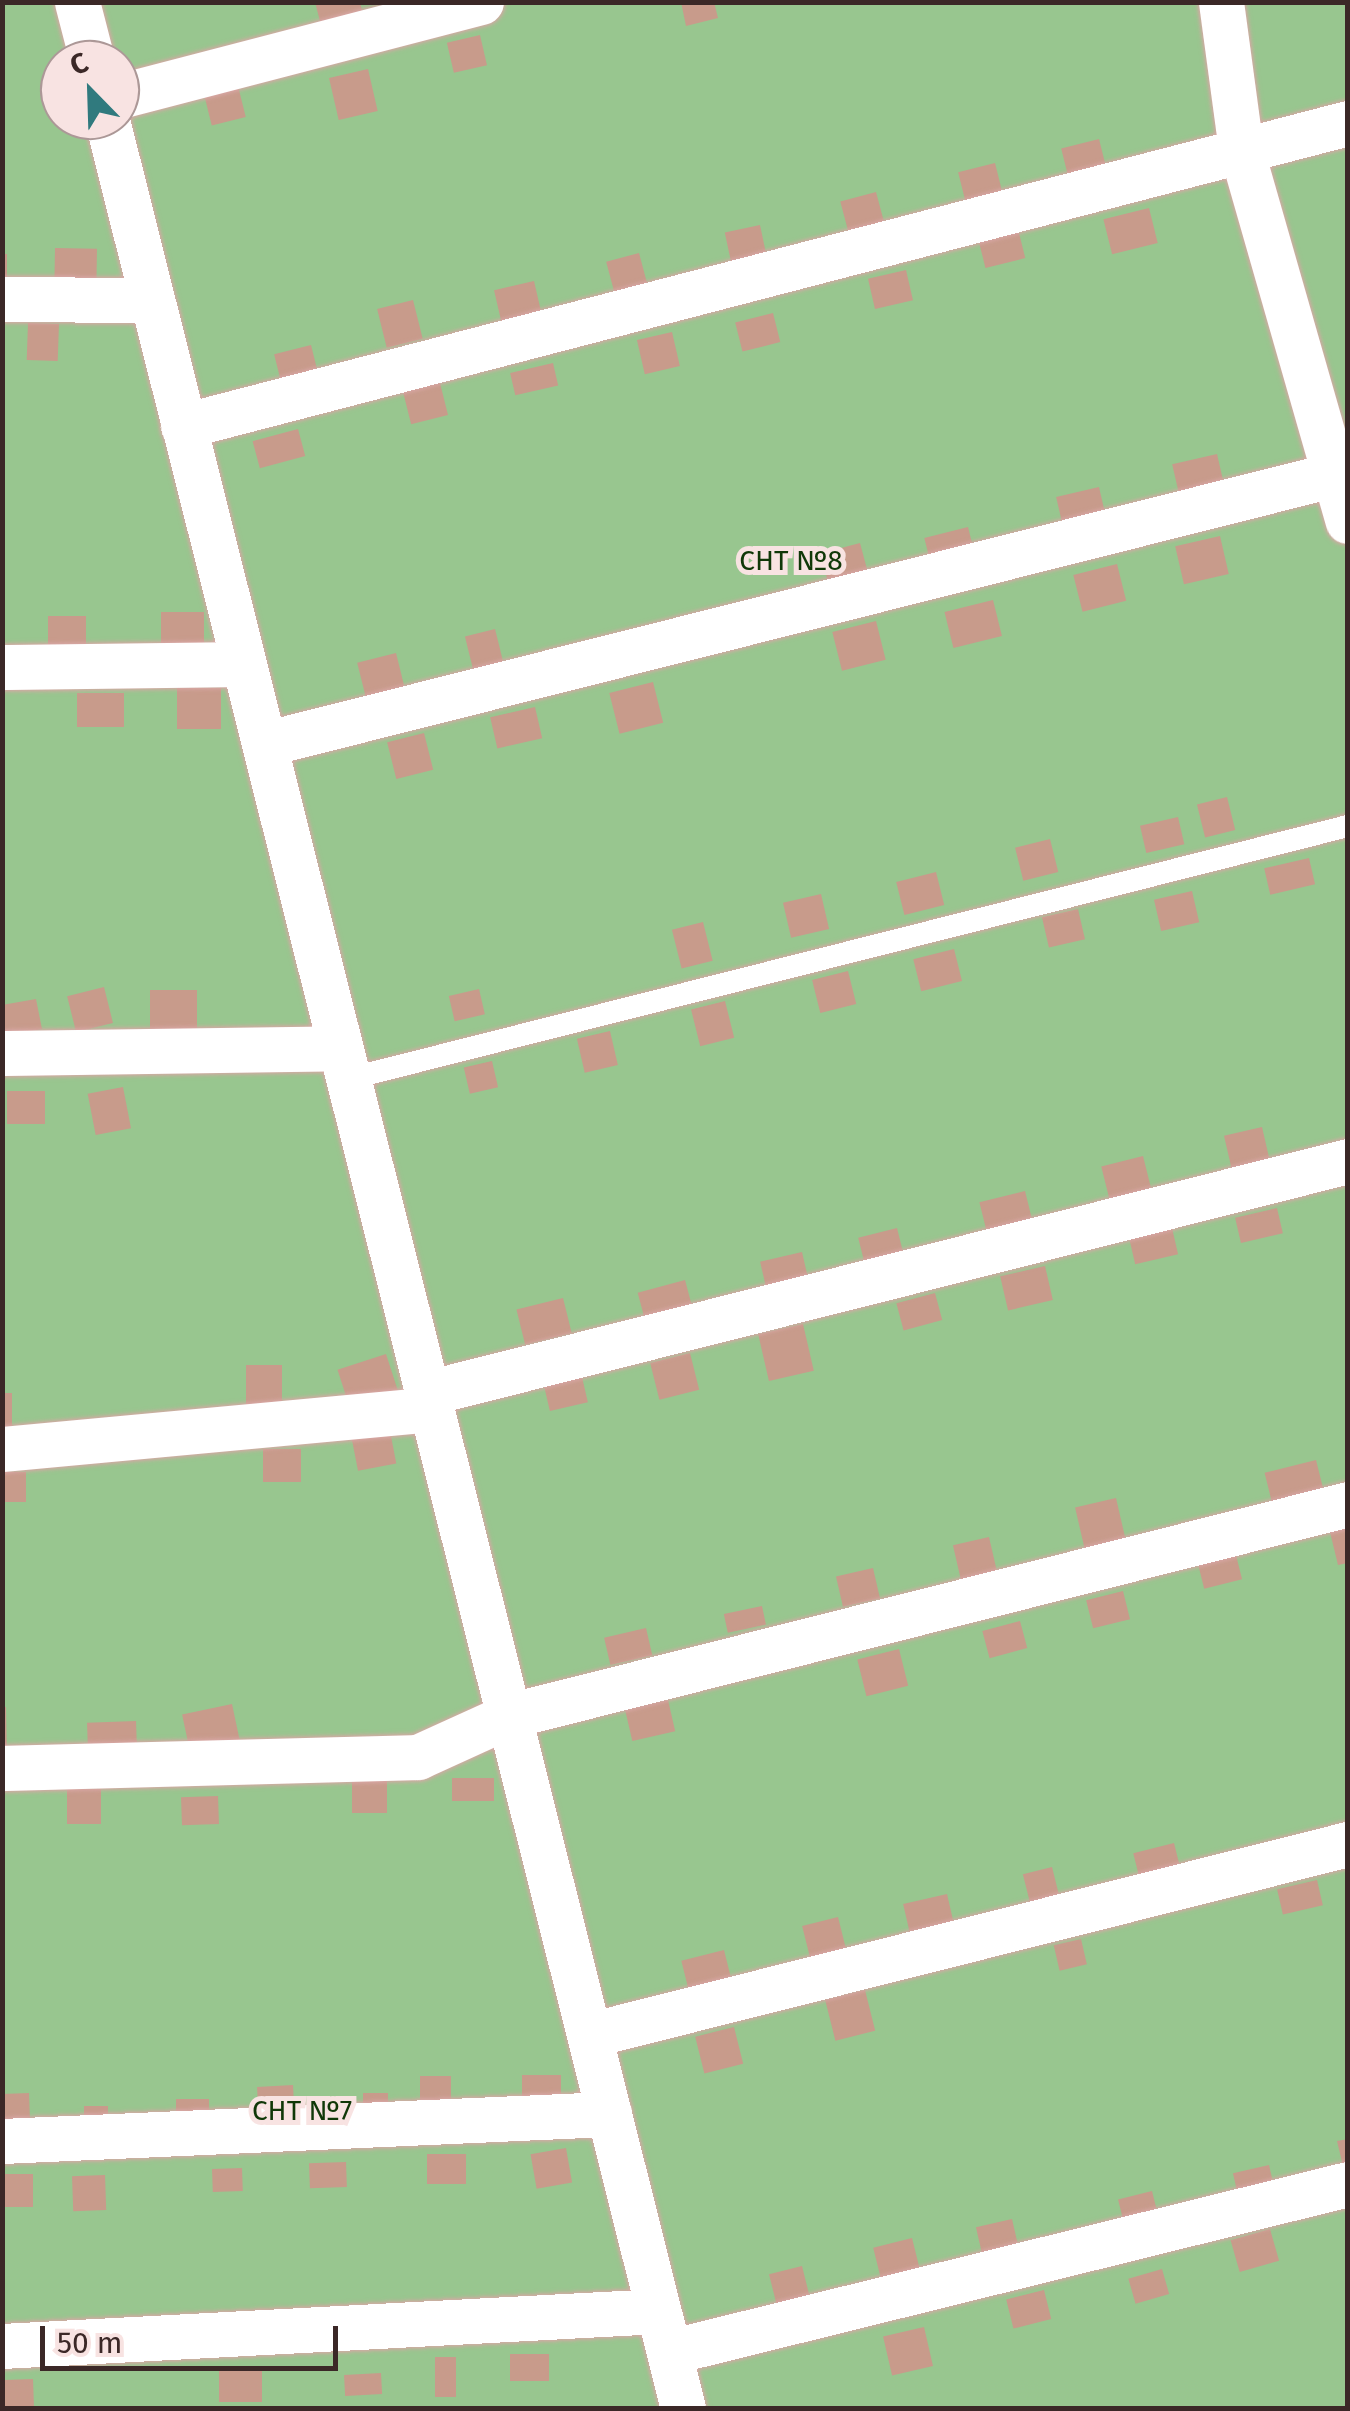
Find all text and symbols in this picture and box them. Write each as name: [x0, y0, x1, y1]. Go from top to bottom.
north arrow: [40, 40, 140, 140]
text: С: [65, 45, 93, 82]
park label: СНТ №8: [739, 544, 843, 578]
park label: СНТ №7: [252, 2094, 352, 2128]
scale bar: [45, 2306, 342, 2368]
text: 50 m: [57, 2325, 122, 2361]

